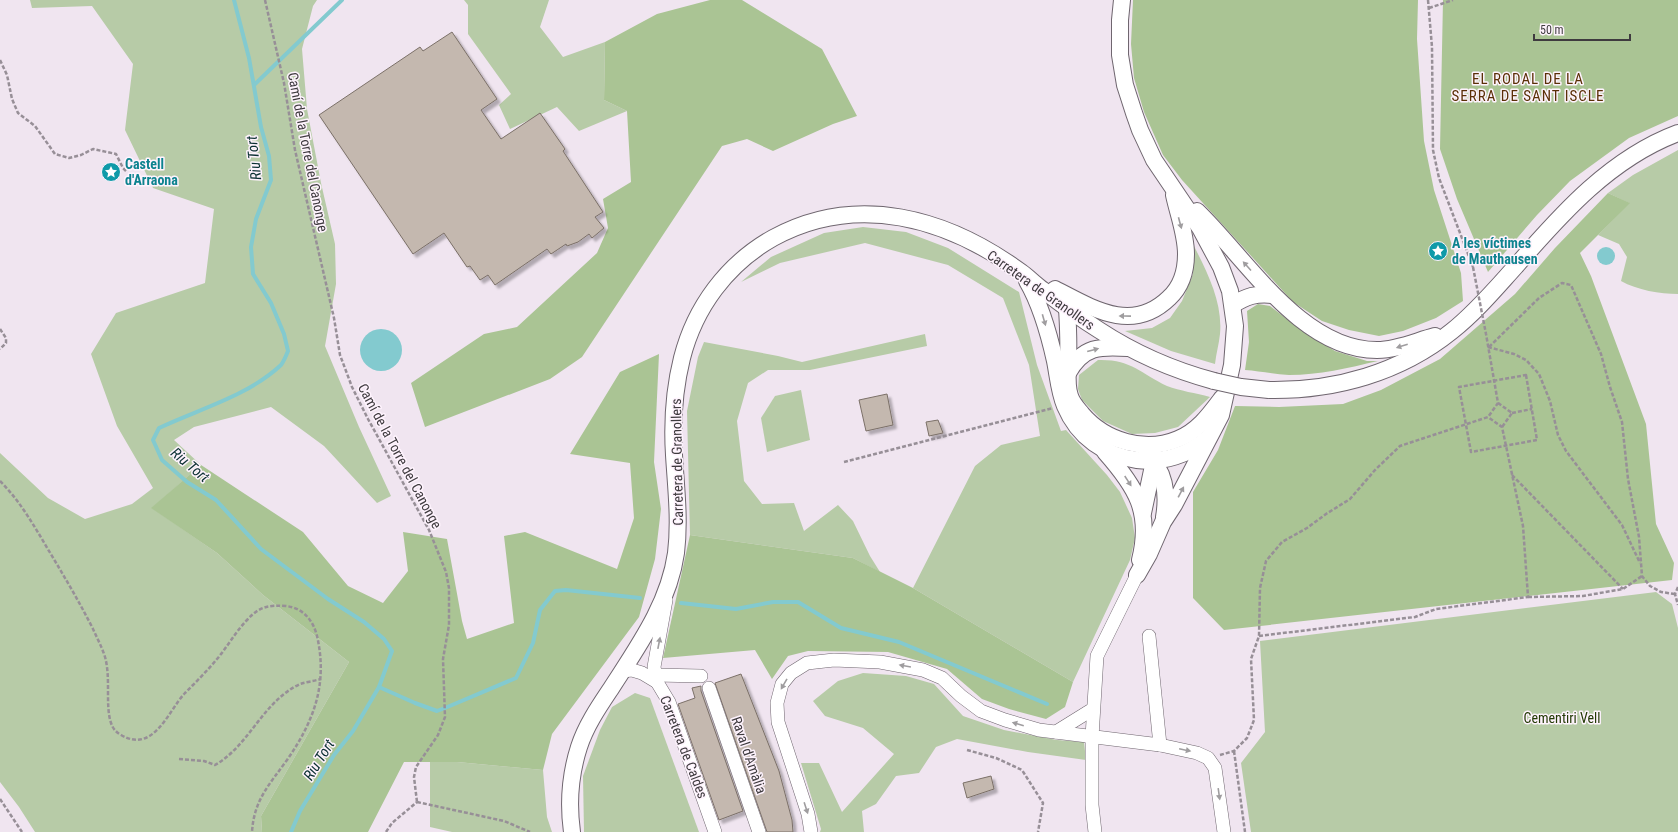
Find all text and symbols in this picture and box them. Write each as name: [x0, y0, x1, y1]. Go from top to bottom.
scale bar: [1534, 16, 1630, 42]
text: 50 m: [1540, 23, 1564, 37]
district label: EL RODAL DE LA SERRA DE SANT ISCLE: [1452, 70, 1604, 105]
street label: Camí de la Torre del Canonge: [285, 71, 331, 233]
water label: Riu Tort: [243, 134, 265, 181]
place label: Castell d'Arraona: [125, 156, 178, 188]
place icon: Castell d'Arraona: [100, 161, 122, 183]
one-way arrow: [1178, 217, 1184, 229]
place label: A les víctimes de Mauthausen: [1452, 235, 1538, 267]
place icon: A les víctimes de Mauthausen: [1427, 240, 1449, 262]
street label: Carretera de Granollers: [984, 247, 1098, 333]
one-way arrow: [1243, 260, 1252, 271]
one-way arrow: [1119, 312, 1131, 319]
one-way arrow: [1041, 315, 1047, 327]
one-way arrow: [1395, 343, 1407, 349]
one-way arrow: [1087, 347, 1099, 353]
street label: Camí de la Torre del Canonge: [355, 381, 445, 532]
street label: Carretera de Granollers: [668, 398, 686, 526]
water label: Riu Tort: [167, 444, 213, 487]
one-way arrow: [1124, 476, 1132, 486]
one-way arrow: [1178, 486, 1185, 497]
one-way arrow: [656, 637, 662, 649]
one-way arrow: [898, 663, 911, 669]
one-way arrow: [780, 678, 787, 690]
street label: Carretera de Caldes: [657, 693, 711, 801]
park label: Cementiri Vell: [1524, 710, 1600, 726]
street label: Raval d'Amàlia: [728, 715, 770, 795]
one-way arrow: [1012, 721, 1024, 727]
water label: Riu Tort: [300, 736, 339, 784]
one-way arrow: [1178, 748, 1191, 754]
one-way arrow: [1216, 788, 1222, 800]
one-way arrow: [803, 802, 809, 814]

